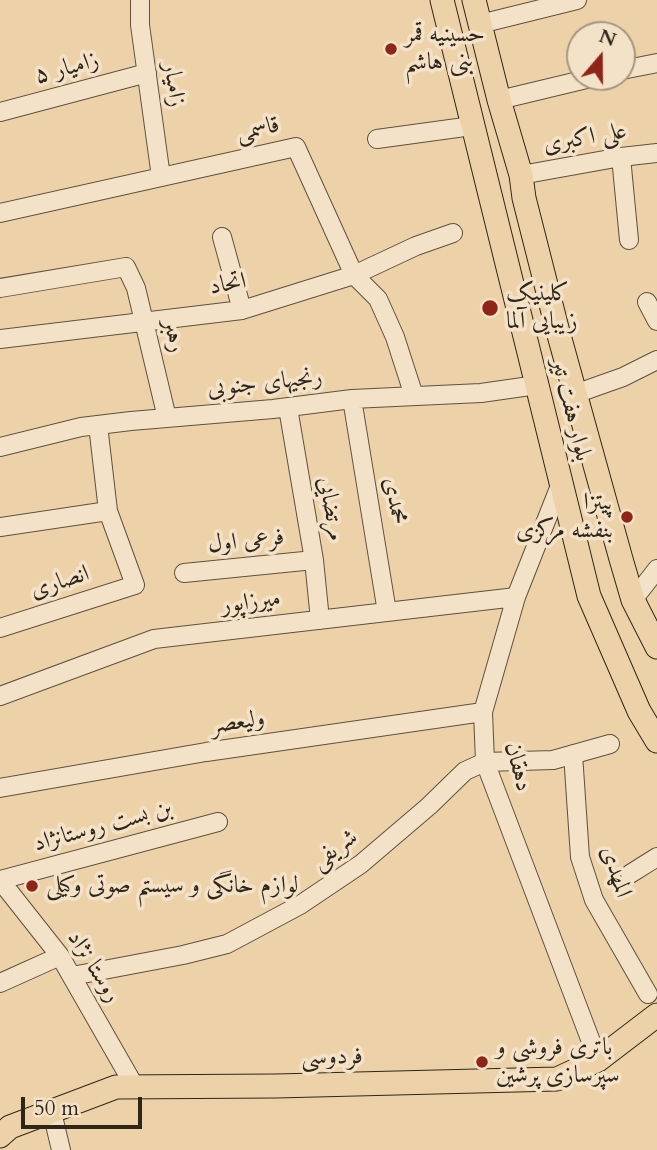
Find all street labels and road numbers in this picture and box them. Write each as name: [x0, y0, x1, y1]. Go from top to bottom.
street label: زامیار ۵: [32, 47, 102, 91]
street label: زامیار: [156, 61, 190, 109]
street label: قاسمی: [234, 111, 282, 149]
street label: علی اکبری: [541, 118, 629, 160]
street label: اتحاد: [207, 268, 249, 302]
street label: رهبر: [155, 316, 191, 356]
street label: بلوار هفت تیر: [543, 356, 597, 464]
street label: رنجیهای جنوبی: [206, 364, 324, 404]
street label: مرتضایی: [310, 475, 350, 543]
street label: محمدی: [376, 475, 412, 527]
street label: فرعی اول: [206, 524, 286, 560]
street label: انصاری: [27, 560, 93, 606]
street label: میرزاپور: [220, 585, 282, 621]
street label: ولیعصر: [209, 705, 267, 741]
street label: دهقان: [497, 739, 537, 795]
street label: بن بست روستانژاد: [31, 795, 175, 859]
street label: شریفی: [306, 823, 364, 877]
street label: المهدی: [593, 842, 637, 902]
street label: روستا نژاد: [60, 926, 126, 1008]
street label: فردوسی: [301, 1043, 363, 1073]

